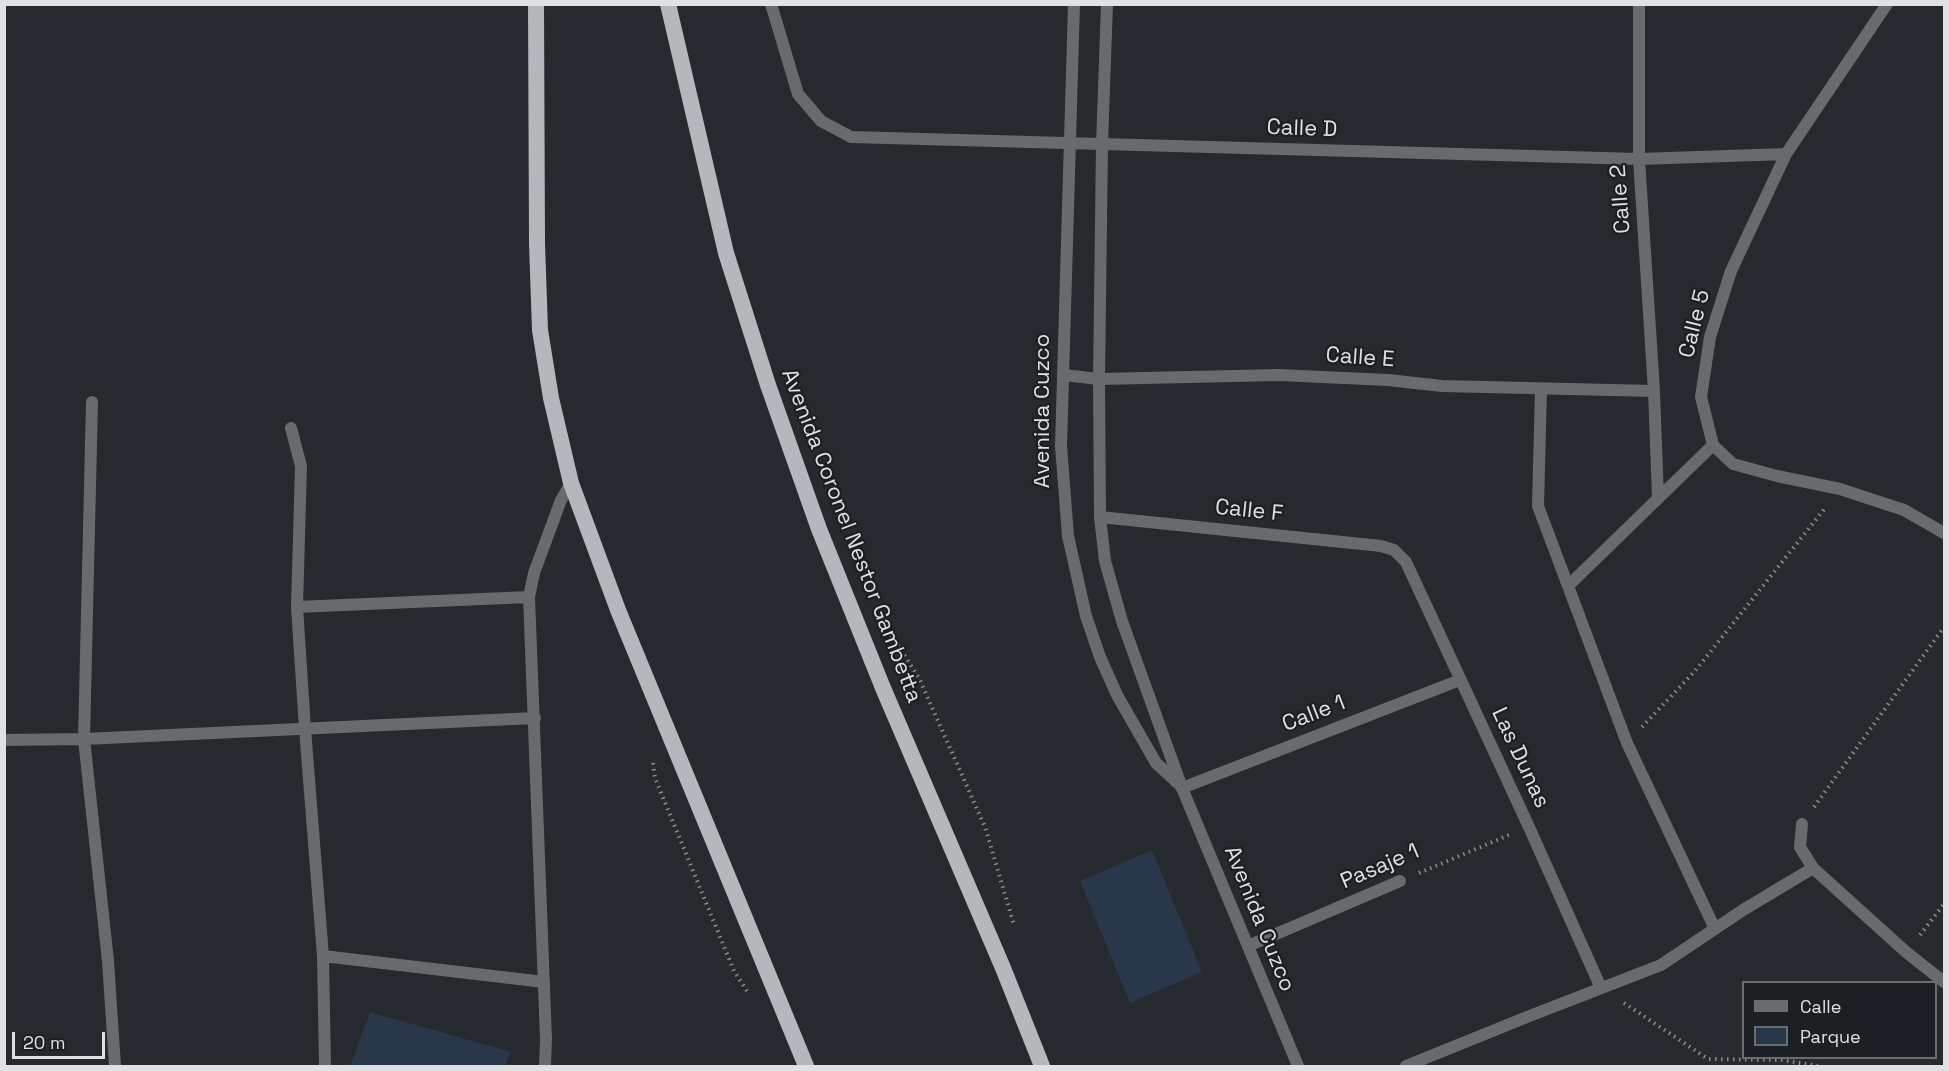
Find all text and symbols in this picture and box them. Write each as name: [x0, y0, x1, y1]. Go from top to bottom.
street label: Calle D: [1266, 115, 1338, 143]
street label: Calle 2: [1605, 163, 1637, 235]
street label: Calle 5: [1674, 287, 1716, 361]
street label: Avenida Cuzco: [1030, 334, 1056, 488]
street label: Calle E: [1325, 342, 1395, 374]
street label: Avenida Coronel Nestor Gambetta: [775, 365, 927, 707]
street label: Calle F: [1214, 494, 1284, 528]
street label: Calle 1: [1279, 690, 1349, 738]
street label: Las Dunas: [1485, 704, 1555, 812]
street label: Pasaje 1: [1337, 839, 1423, 895]
street label: Avenida Cuzco: [1218, 842, 1300, 996]
legend: [1742, 981, 1937, 1059]
text: Calle: [1800, 995, 1841, 1018]
scale bar: [15, 1020, 108, 1058]
text: Parque: [1800, 1025, 1861, 1048]
text: 20 m: [23, 1031, 66, 1054]

